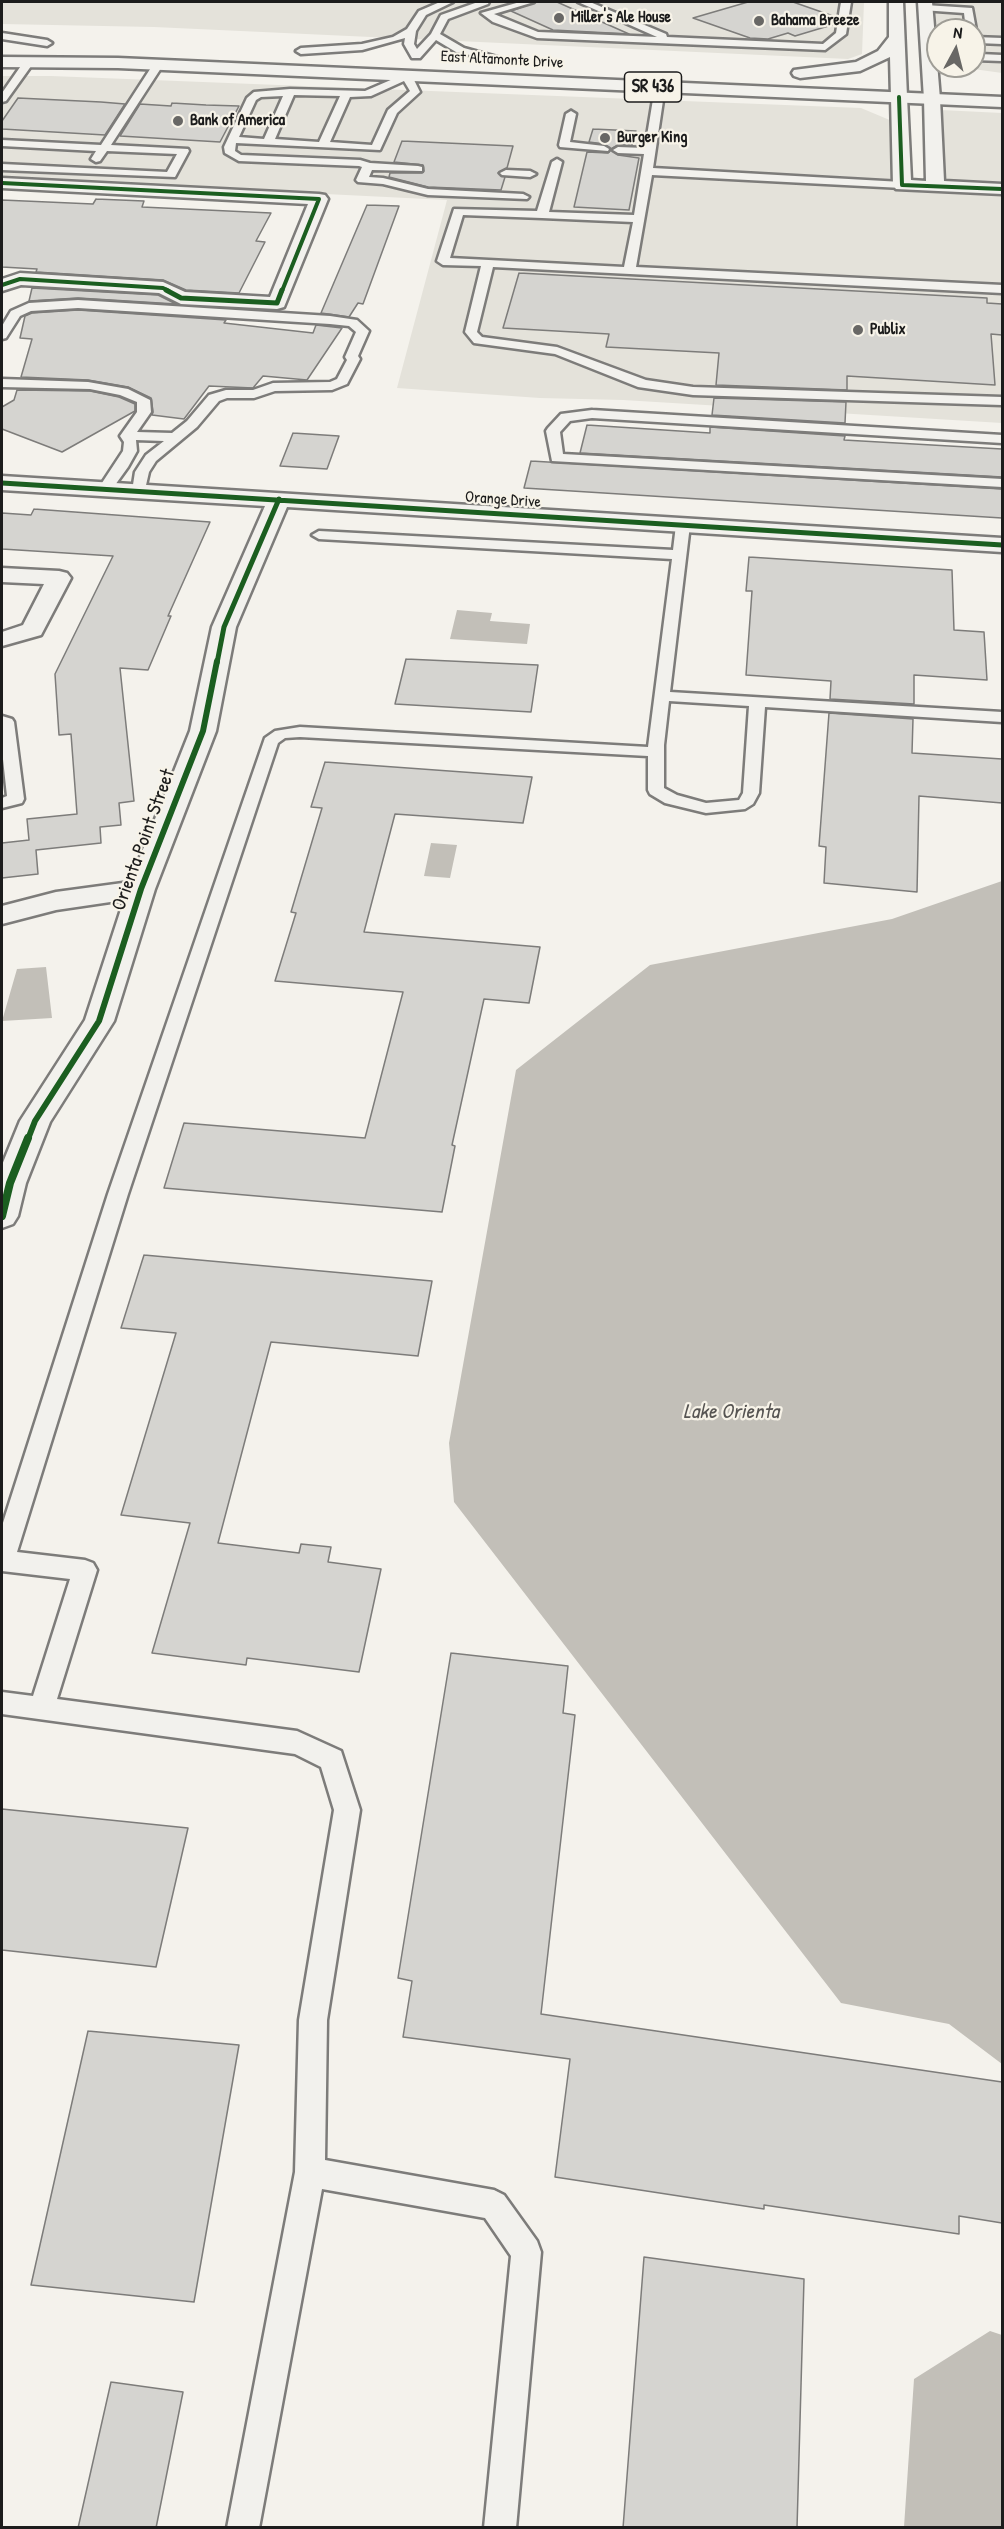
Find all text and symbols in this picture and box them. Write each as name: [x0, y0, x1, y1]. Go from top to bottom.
place label: Miller's Ale House: [571, 8, 671, 28]
marker: Miller's Ale House: [552, 11, 566, 25]
place label: Bahama Breeze: [771, 11, 859, 31]
marker: Bahama Breeze: [752, 14, 766, 28]
north arrow: [926, 18, 986, 78]
text: N: [952, 21, 964, 44]
street label: East Altamonte Drive: [440, 47, 564, 73]
road number: SR 436: [624, 72, 682, 102]
place label: Bank of America: [190, 111, 285, 131]
marker: Bank of America: [171, 114, 185, 128]
place label: Burger King: [617, 128, 687, 148]
marker: Burger King: [598, 131, 612, 145]
place label: Publix: [870, 320, 906, 340]
marker: Publix: [851, 323, 865, 337]
street label: Orange Drive: [465, 488, 541, 512]
street label: Orienta Point Street: [107, 766, 181, 914]
water label: Lake Orienta: [683, 1399, 779, 1425]

